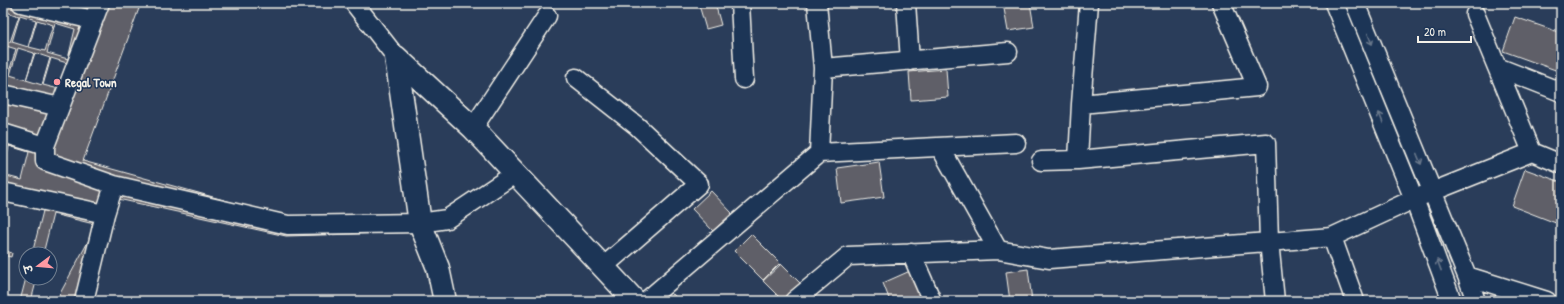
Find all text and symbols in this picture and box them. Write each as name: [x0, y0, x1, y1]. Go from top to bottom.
scale bar: [1418, 18, 1471, 44]
text: 20 m: [1424, 23, 1446, 40]
one-way arrow: [1366, 33, 1374, 45]
place label: Regal Town: [65, 73, 117, 92]
marker: Regal Town: [52, 77, 62, 87]
one-way arrow: [1376, 112, 1384, 124]
one-way arrow: [1416, 153, 1424, 165]
north arrow: [18, 246, 58, 286]
one-way arrow: [1434, 259, 1442, 271]
text: उ: [20, 262, 36, 275]

